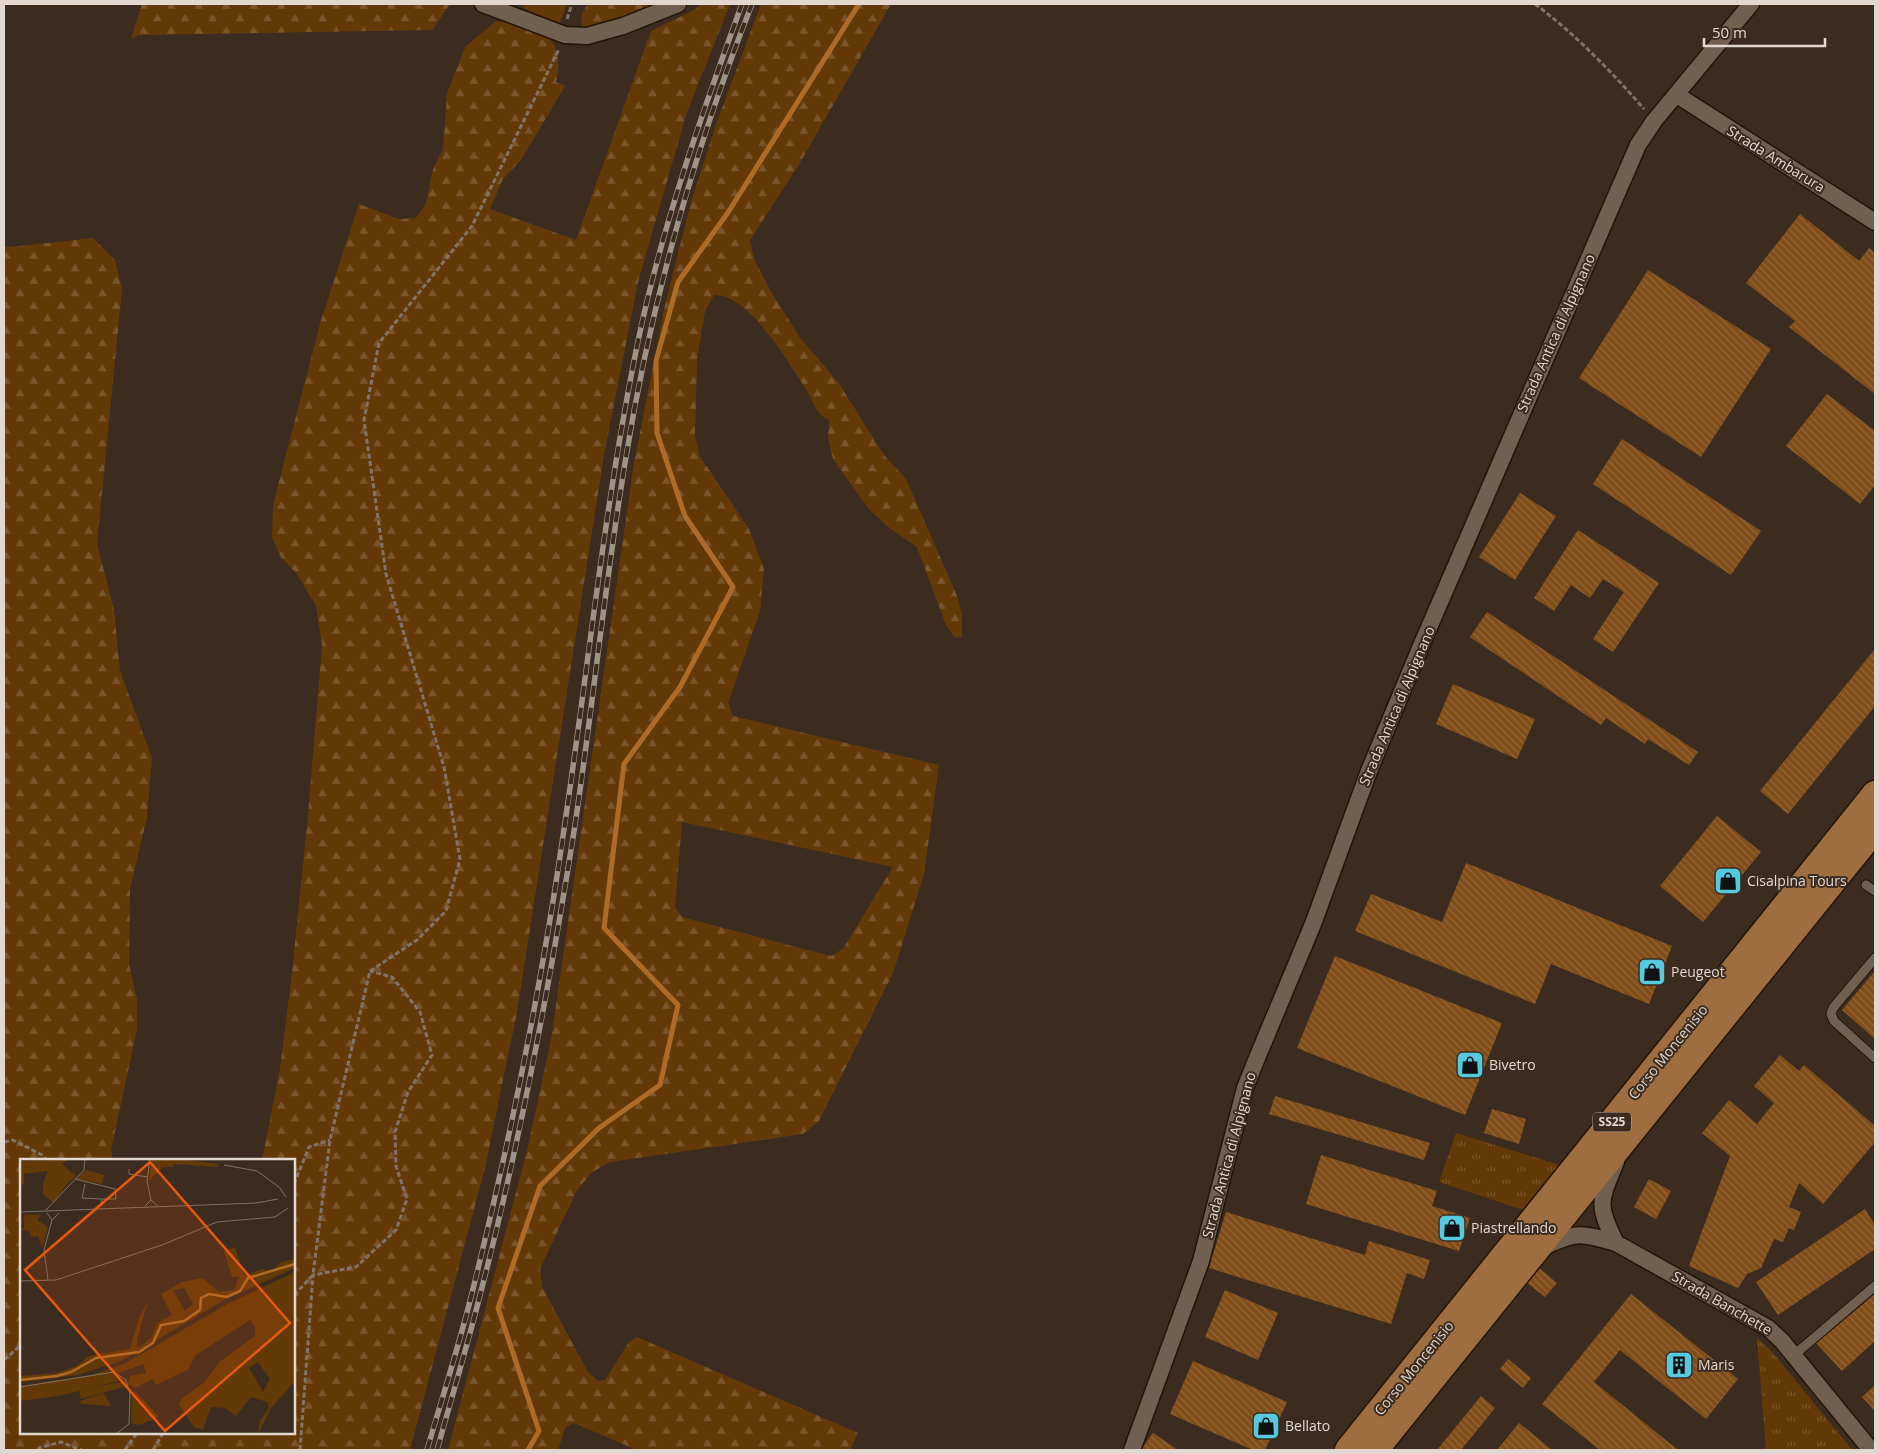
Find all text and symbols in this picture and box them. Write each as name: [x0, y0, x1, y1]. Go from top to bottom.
scale bar: [1704, 15, 1825, 47]
text: 50 m: [1712, 22, 1747, 42]
street label: Strada Ambarura: [1724, 121, 1829, 196]
street label: Strada Antica di Alpignano: [1512, 251, 1599, 415]
street label: Strada Antica di Alpignano: [1354, 623, 1439, 788]
shop icon: Cisalpina Tours: [1713, 866, 1743, 896]
place label: Cisalpina Tours: [1747, 871, 1847, 890]
shop icon: Peugeot: [1637, 957, 1667, 987]
place label: Peugeot: [1671, 962, 1725, 981]
street label: Corso Moncenisio: [1624, 1000, 1712, 1103]
shop icon: Bivetro: [1455, 1050, 1485, 1080]
place label: Bivetro: [1489, 1055, 1536, 1074]
street label: Strada Antica di Alpignano: [1197, 1070, 1260, 1240]
road number: SS25: [1593, 1112, 1631, 1132]
inset map: [20, 1159, 295, 1434]
shop icon: Piastrellando: [1437, 1213, 1467, 1243]
place label: Piastrellando: [1471, 1218, 1556, 1237]
street label: Strada Banchette: [1669, 1266, 1776, 1339]
street label: Corso Moncenisio: [1370, 1316, 1458, 1419]
building icon: Maris: [1664, 1350, 1694, 1380]
place label: Maris: [1698, 1355, 1735, 1374]
shop icon: Bellato: [1251, 1411, 1281, 1441]
place label: Bellato: [1285, 1416, 1330, 1435]

